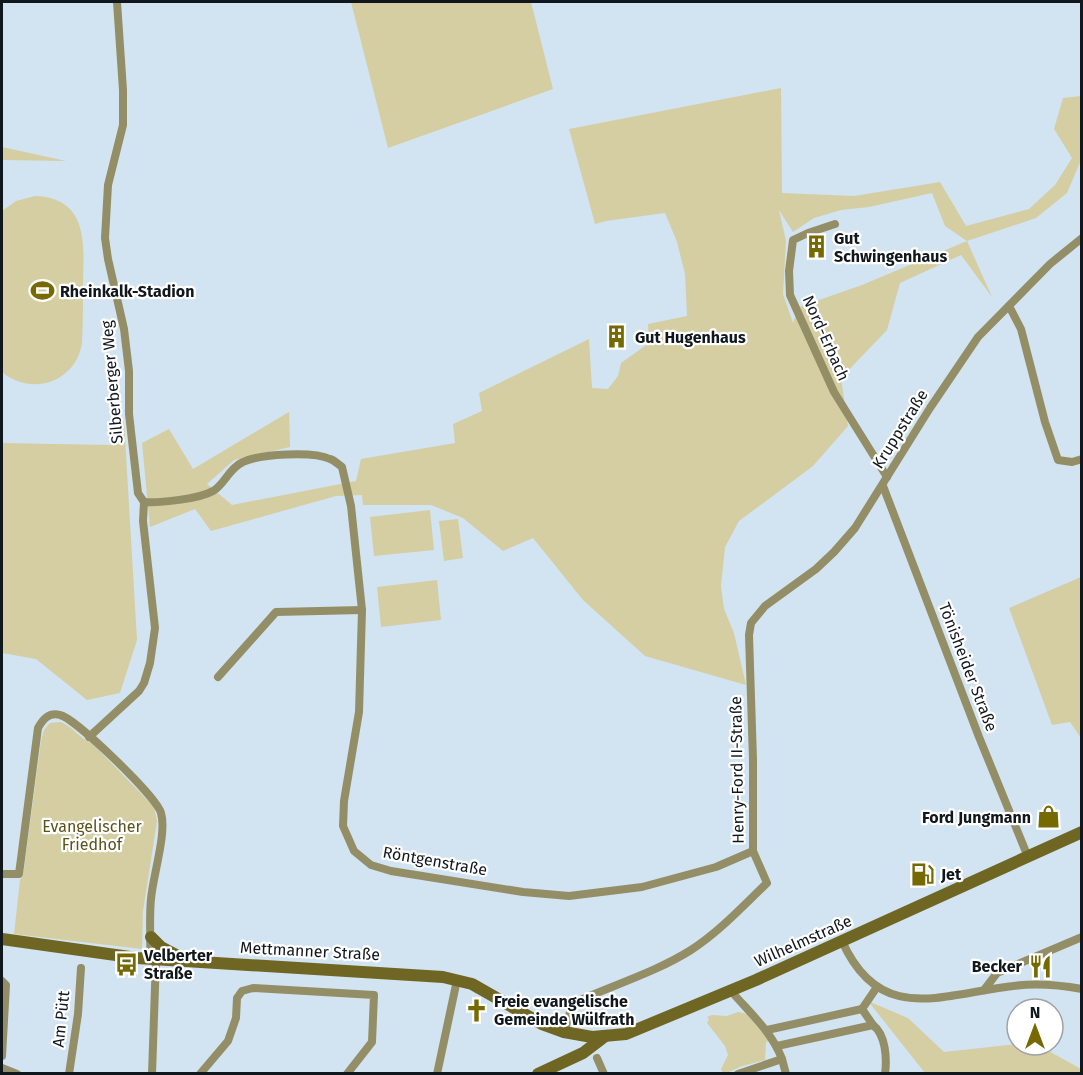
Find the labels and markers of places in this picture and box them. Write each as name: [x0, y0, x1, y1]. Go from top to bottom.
place label: Gut Schwingenhaus: [834, 229, 947, 266]
building icon: Gut Schwingenhaus: [803, 234, 829, 260]
sports icon: Rheinkalk-Stadion: [29, 278, 55, 304]
place label: Rheinkalk-Stadion: [60, 282, 194, 301]
building icon: Gut Hugenhaus: [604, 324, 630, 350]
place label: Gut Hugenhaus: [635, 328, 746, 347]
shop icon: Ford Jungmann: [1036, 804, 1062, 830]
place label: Ford Jungmann: [922, 808, 1031, 827]
fuel station icon: Jet: [910, 861, 936, 887]
place label: Jet: [940, 865, 962, 884]
place label: Velberter Straße: [143, 946, 213, 983]
bus stop icon: Velberter Straße: [113, 951, 139, 977]
restaurant icon: Becker: [1027, 953, 1053, 979]
place label: Becker: [972, 957, 1023, 976]
place label: Freie evangelische Gemeinde Wülfrath: [494, 992, 635, 1029]
church icon: Freie evangelische Gemeinde Wülfrath: [463, 997, 489, 1023]

